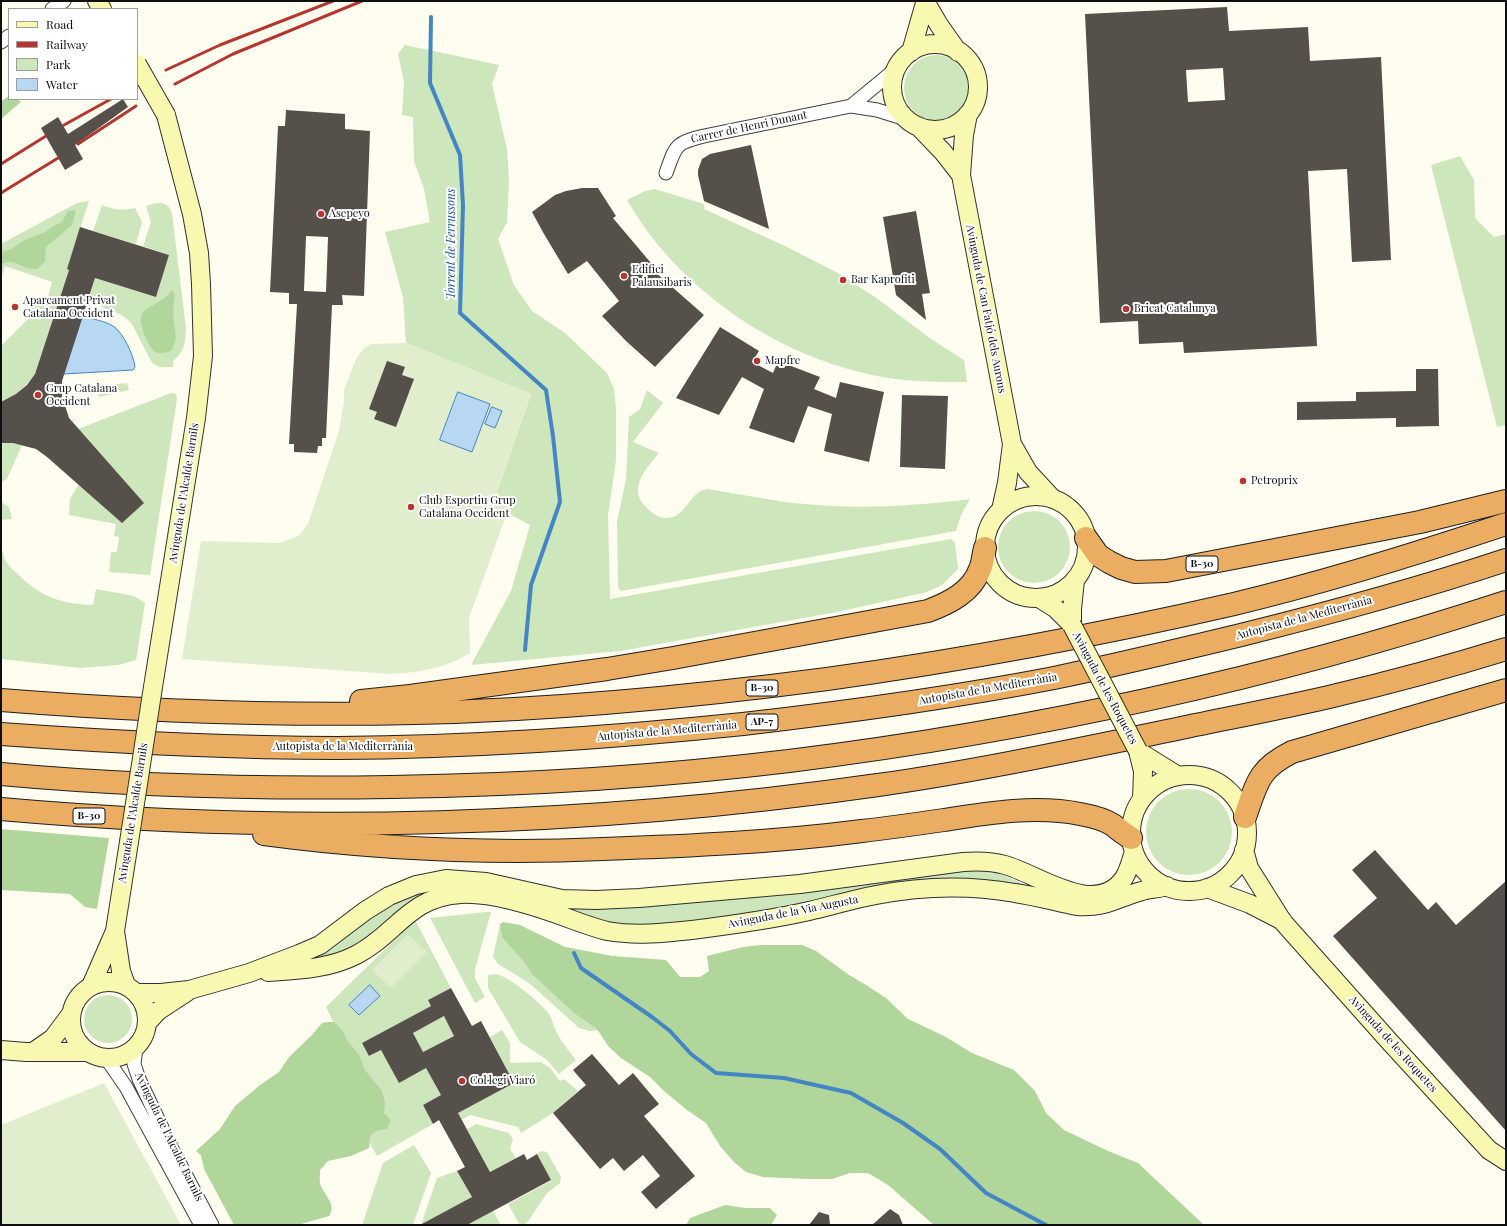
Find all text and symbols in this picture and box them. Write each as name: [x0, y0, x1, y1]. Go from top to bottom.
legend: [8, 8, 138, 100]
text: Road: [46, 16, 73, 32]
text: Railway: [46, 36, 88, 52]
text: Park: [46, 56, 71, 72]
text: Water: [46, 76, 78, 92]
street label: Carrer de Henri Dunant: [690, 108, 808, 146]
water label: Torrent de Ferrussons: [444, 188, 458, 300]
place label: Asepeyo: [329, 207, 370, 221]
marker: Asepeyo: [316, 209, 326, 219]
street label: Avinguda de Can Fatjó dels Aurons: [963, 224, 1009, 394]
place label: Edifici Palausibaris: [632, 263, 692, 289]
marker: Edifici Palausibaris: [619, 271, 629, 281]
place label: Bar Kaprofiti: [851, 273, 915, 287]
marker: Bar Kaprofiti: [838, 275, 848, 285]
place label: Aparcament Privat Catalana Occident: [23, 294, 115, 320]
marker: Aparcament Privat Catalana Occident: [10, 302, 20, 312]
place label: Bricat Catalunya: [1134, 302, 1216, 316]
marker: Bricat Catalunya: [1121, 304, 1131, 314]
place label: Mapfre: [765, 354, 800, 368]
marker: Mapfre: [752, 356, 762, 366]
place label: Grup Catalana Occident: [46, 382, 117, 408]
marker: Grup Catalana Occident: [33, 390, 43, 400]
street label: Avinguda de l'Alcalde Barnils: [166, 422, 202, 564]
place label: Petroprix: [1251, 474, 1298, 488]
marker: Petroprix: [1238, 476, 1248, 486]
place label: Club Esportiu Grup Catalana Occident: [419, 494, 516, 520]
marker: Club Esportiu Grup Catalana Occident: [406, 502, 416, 512]
road number: B-30: [1186, 556, 1218, 572]
street label: Autopista de la Mediterrània: [1235, 593, 1373, 643]
street label: Avinguda de les Roquetes: [1070, 630, 1140, 746]
street label: Autopista de la Mediterrània: [918, 670, 1058, 708]
road number: B-30: [746, 680, 778, 696]
road number: AP-7: [746, 714, 778, 730]
street label: Autopista de la Mediterrània: [597, 718, 737, 744]
street label: Autopista de la Mediterrània: [273, 740, 413, 754]
street label: Avinguda de l'Alcalde Barnils: [115, 742, 151, 884]
road number: B-30: [73, 808, 105, 824]
street label: Avinguda de la Via Augusta: [727, 893, 859, 931]
street label: Avinguda de les Roquetes: [1346, 993, 1440, 1095]
street label: Avinguda de l'Alcalde Barnils: [132, 1070, 206, 1204]
place label: Col·legi Viaró: [470, 1074, 535, 1088]
marker: Col·legi Viaró: [457, 1076, 467, 1086]

